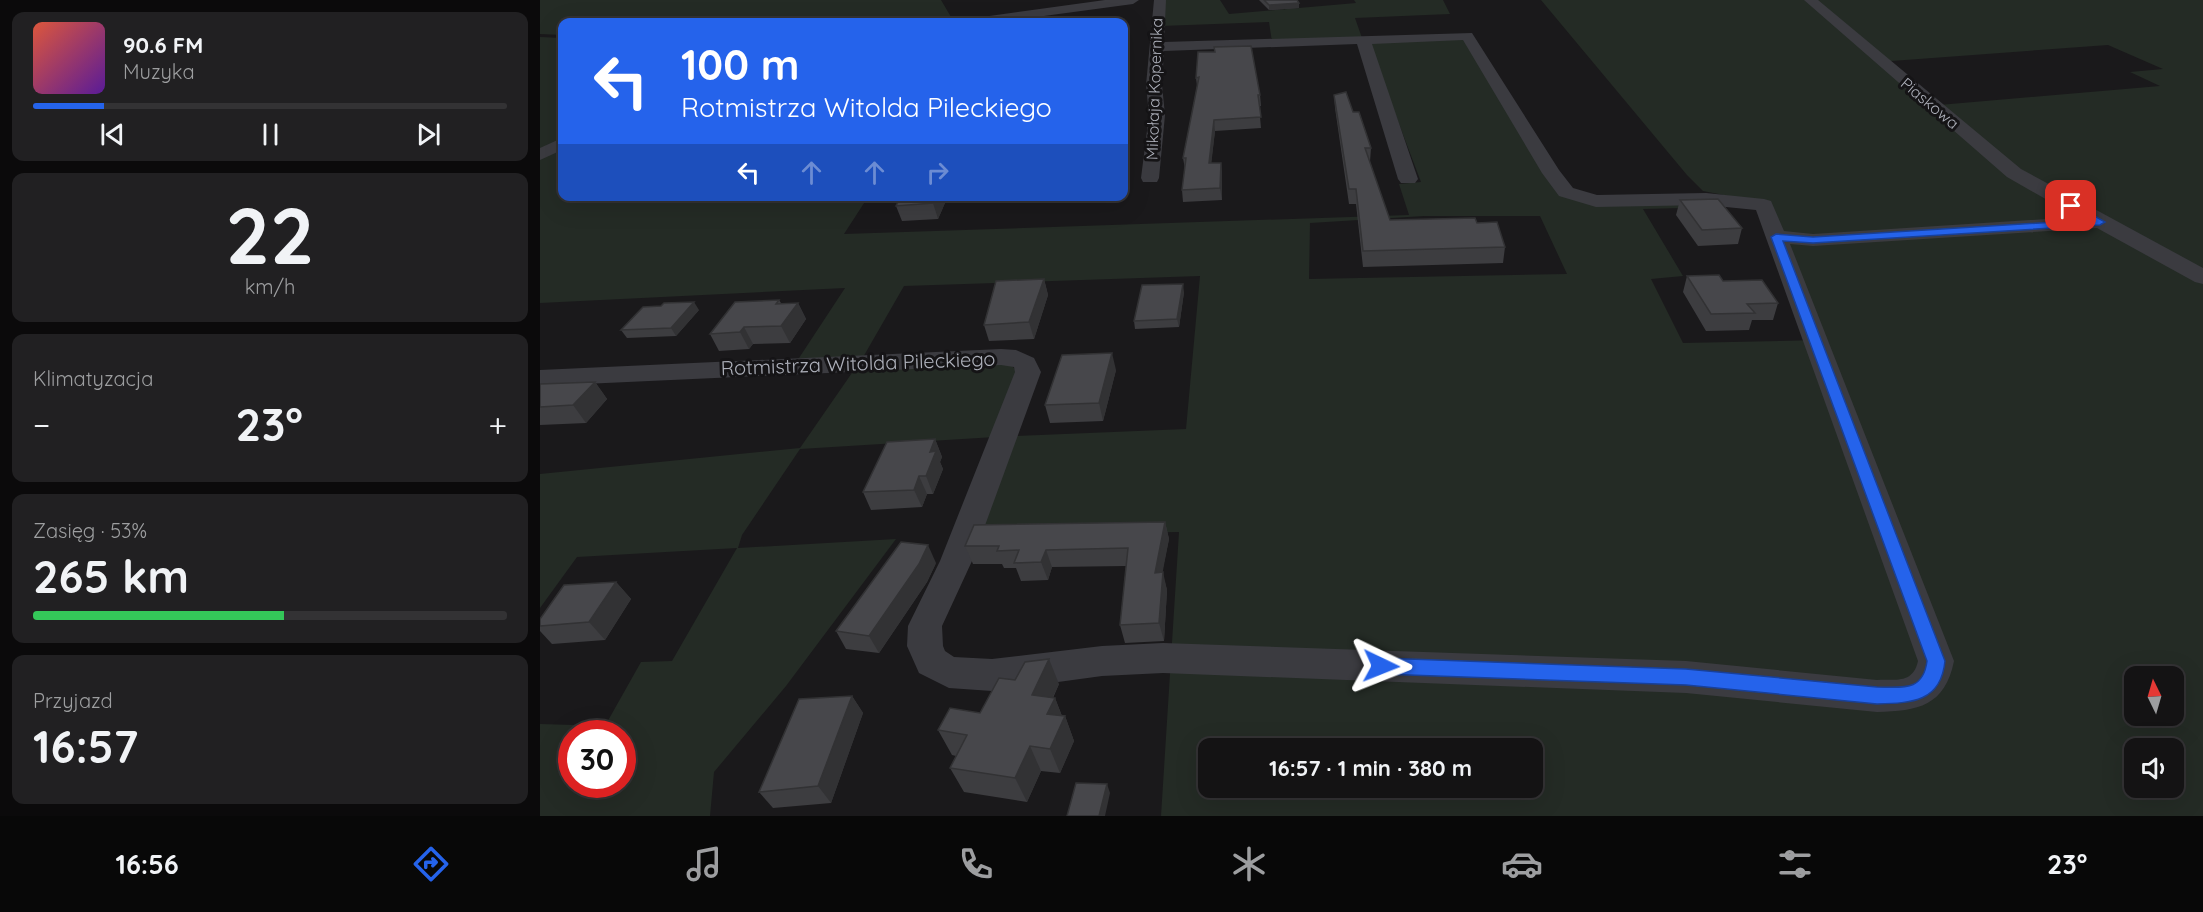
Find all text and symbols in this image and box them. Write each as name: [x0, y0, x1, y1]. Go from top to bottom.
street label: Mikołaja Kopernika: [1142, 18, 1166, 160]
text: 90.6 FM: [123, 31, 203, 59]
text: 100 m: [681, 38, 799, 91]
icon: left: [582, 42, 660, 120]
text: Muzyka: [123, 59, 195, 84]
street label: Piaskowa: [1897, 73, 1963, 133]
text: Rotmistrza Witolda Pileckiego: [681, 90, 1052, 124]
icon: previous: [96, 118, 129, 151]
icon: pause: [254, 118, 287, 151]
icon: next: [412, 118, 445, 151]
icon: left: [732, 156, 765, 189]
icon: ahead: [795, 156, 828, 189]
icon: ahead: [858, 156, 891, 189]
icon: right: [921, 156, 954, 189]
pin: [2045, 180, 2096, 231]
text: 22: [226, 186, 314, 284]
icon: arrive: [2054, 189, 2087, 222]
text: km/h: [245, 274, 295, 299]
street label: Rotmistrza Witolda Pileckiego: [720, 346, 996, 380]
text: Klimatyzacja: [33, 366, 153, 391]
text: 23°: [236, 396, 303, 452]
text: −: [33, 404, 50, 445]
text: +: [488, 404, 507, 445]
text: Zasięg · 53%: [33, 518, 147, 543]
text: 265 km: [33, 548, 189, 604]
position arrow: [1349, 634, 1413, 698]
north arrow: [2124, 666, 2184, 726]
map controls: [2124, 666, 2184, 798]
text: Przyjazd: [33, 688, 113, 713]
text: 16:57: [33, 718, 138, 774]
speed limit sign: 30: [558, 720, 636, 798]
button: sound: [2124, 738, 2184, 798]
text: 16:57 · 1 min · 380 m: [1269, 754, 1472, 782]
icon: directions: [410, 843, 452, 885]
icon: music: [683, 843, 725, 885]
icon: phone: [955, 843, 997, 885]
icon: climate: [1228, 843, 1270, 885]
icon: car: [1501, 843, 1543, 885]
icon: filters: [1774, 843, 1816, 885]
text: 16:56: [115, 847, 179, 881]
text: 23°: [2047, 847, 2087, 881]

